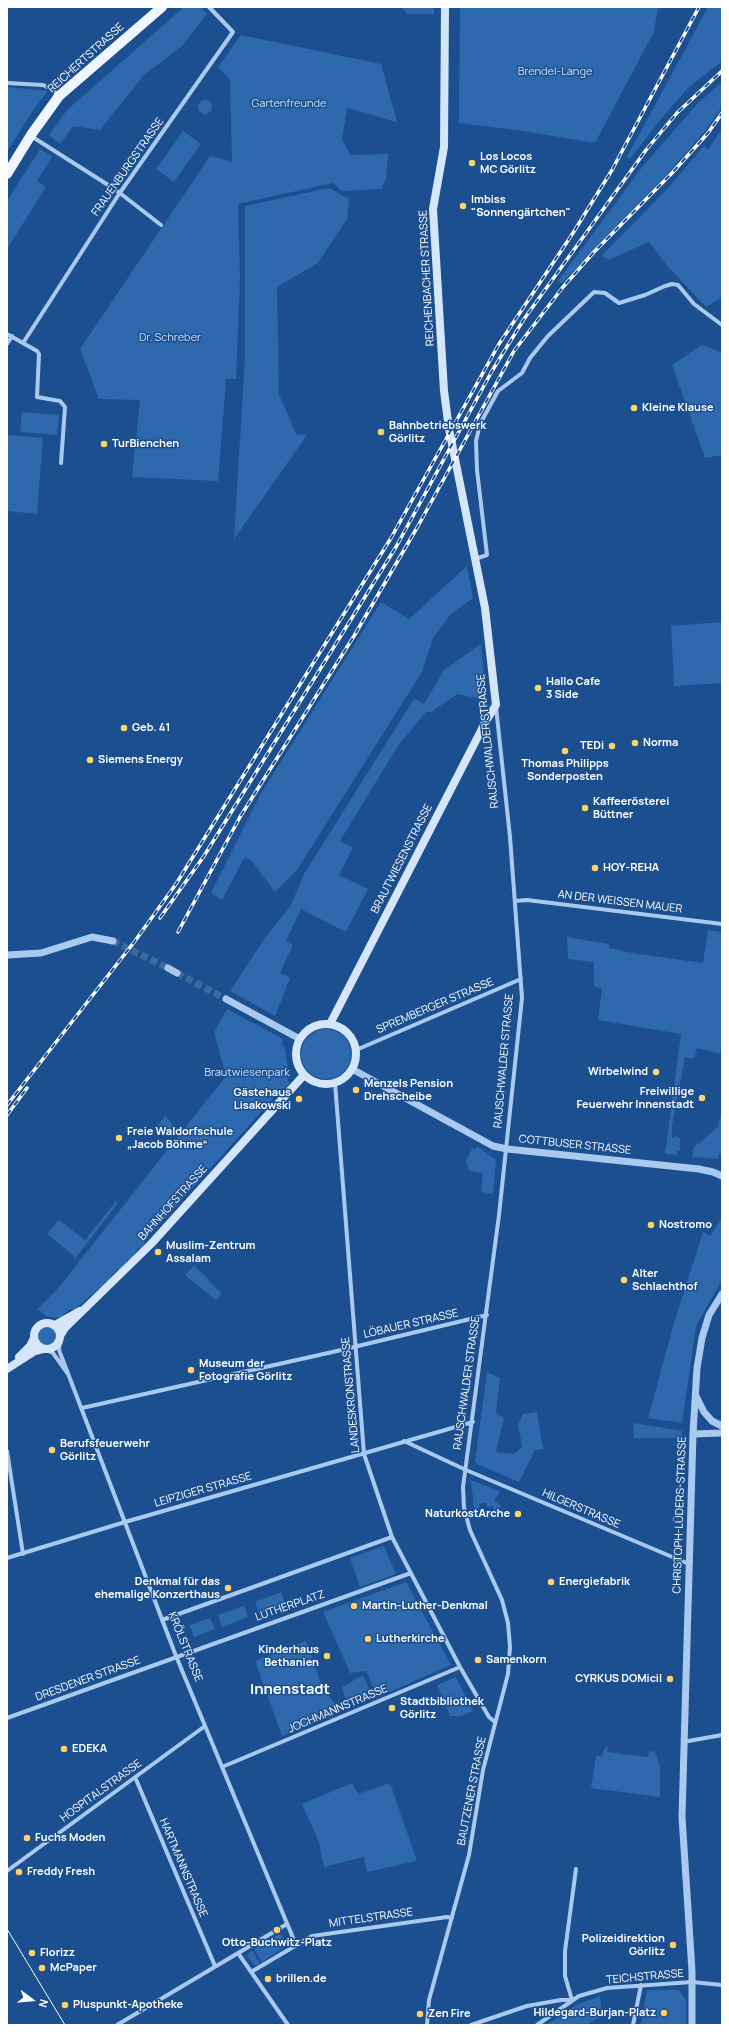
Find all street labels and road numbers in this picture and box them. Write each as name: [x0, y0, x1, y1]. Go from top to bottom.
street label: REICHERTSTRASSE: [45, 20, 127, 96]
street label: FRAUENBURGSTRASSE: [89, 115, 167, 219]
street label: REICHENBACHER STRASSE: [417, 210, 437, 346]
street label: RAUSCHWALDER STRASSE: [474, 673, 502, 809]
street label: BRAUTWIESENSTRASSE: [369, 802, 435, 916]
street label: AN DER WEISSEN MAUER: [557, 888, 683, 916]
street label: SPREMBERGER STRASSE: [374, 975, 496, 1037]
street label: RAUSCHWALDER STRASSE: [492, 993, 516, 1129]
street label: COTTBUSER STRASSE: [518, 1133, 632, 1157]
street label: BAHNHOFSTRASSE: [136, 1163, 210, 1243]
street label: LÖBAUER STRASSE: [362, 1307, 460, 1341]
street label: RAUSCHWALDER STRASSE: [451, 1315, 483, 1451]
street label: LANDESKRONSTRASSE: [339, 1337, 363, 1453]
street label: CHRISTOPH-LÜDERS-STRASSE: [671, 1436, 689, 1594]
street label: LEIPZIGER STRASSE: [153, 1470, 253, 1510]
street label: HILGERSTRASSE: [540, 1487, 622, 1531]
street label: LUTHERPLATZ: [254, 1588, 326, 1624]
street label: KRÖLSTRASSE: [165, 1610, 205, 1684]
street label: DRESDENER STRASSE: [34, 1654, 142, 1704]
street label: JOCHMANNSTRASSE: [286, 1682, 390, 1736]
street label: BAUTZENER STRASSE: [455, 1735, 489, 1847]
street label: HOSPITALSTRASSE: [58, 1757, 144, 1825]
street label: HARTMANNSTRASSE: [156, 1816, 210, 1920]
street label: MITTELSTRASSE: [328, 1906, 414, 1930]
street label: TEICHSTRASSE: [606, 1967, 684, 1987]

